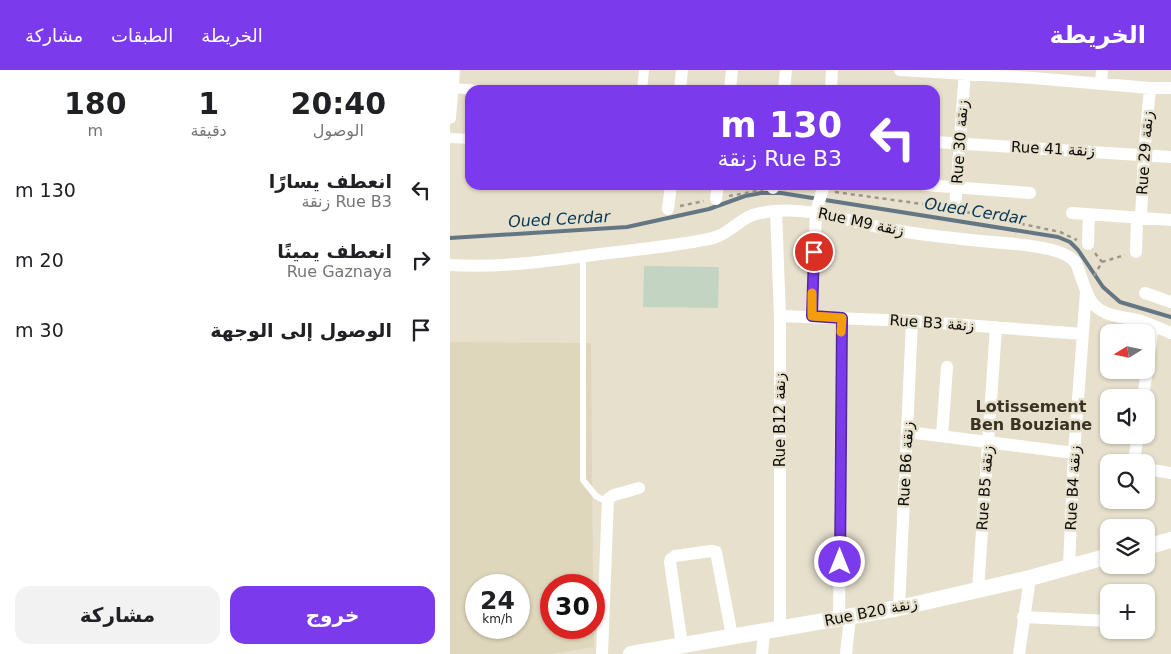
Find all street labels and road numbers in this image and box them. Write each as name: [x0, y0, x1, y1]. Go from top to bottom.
street label: Rue 30 زنقة: [948, 99, 972, 185]
street label: Rue 29 زنقة: [1133, 110, 1157, 196]
street label: Rue 41 زنقة: [1011, 138, 1095, 160]
street label: Rue M9 زنقة: [816, 204, 906, 240]
street label: Rue B3 زنقة: [889, 311, 975, 335]
street label: Rue B12 زنقة: [771, 373, 789, 467]
street label: Rue B6 زنقة: [895, 421, 917, 507]
street label: Rue B5 زنقة: [973, 445, 997, 531]
street label: Rue B4 زنقة: [1062, 445, 1084, 531]
street label: Rue B20 زنقة: [823, 594, 919, 630]

